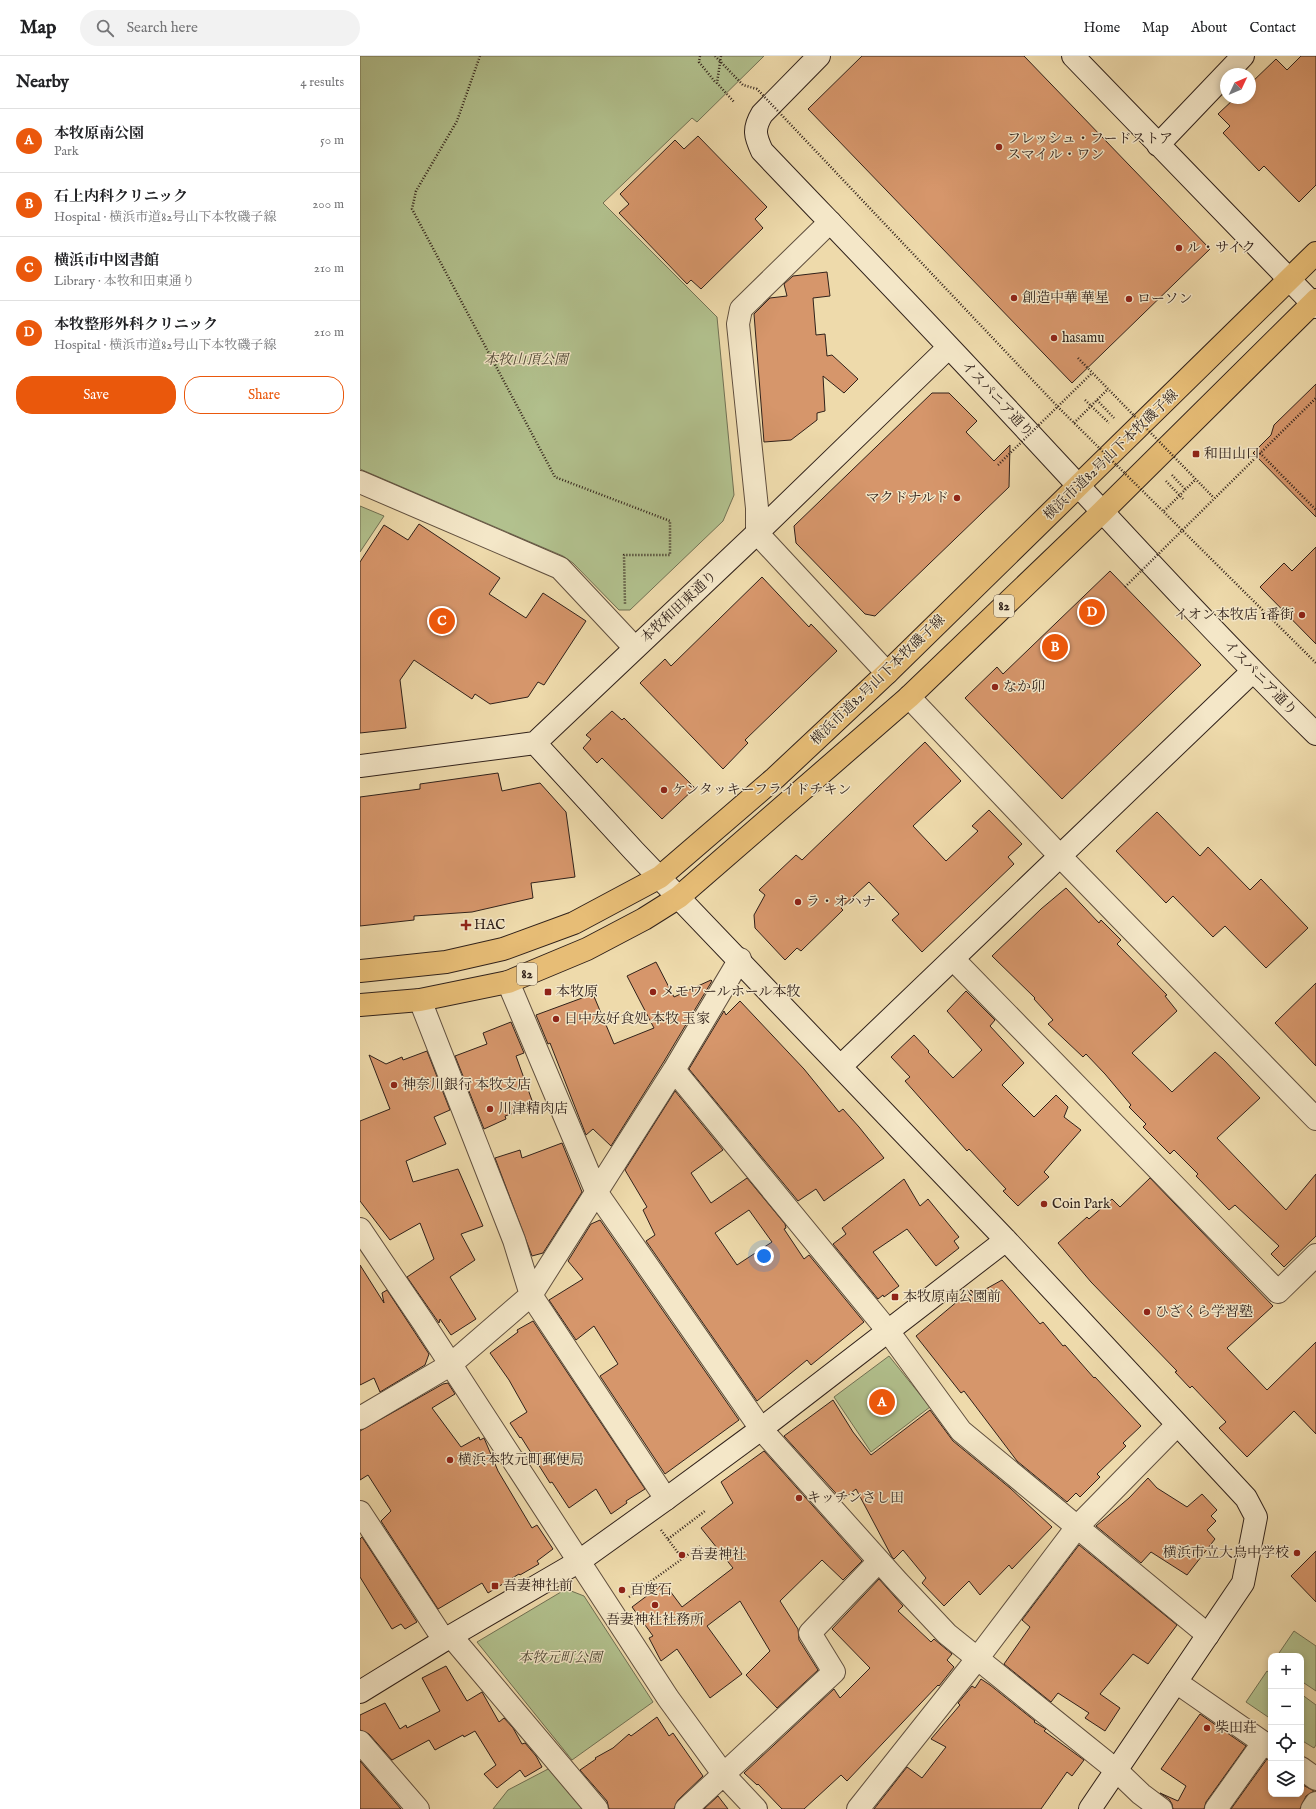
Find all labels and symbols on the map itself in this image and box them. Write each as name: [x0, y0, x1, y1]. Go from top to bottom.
north arrow: [1220, 68, 1256, 104]
place label: フレッシュ・フードストア スマイル・ワン: [1007, 130, 1173, 164]
marker: フレッシュ・フードストア スマイル・ワン: [994, 142, 1004, 152]
place label: ル・サイク: [1187, 239, 1256, 257]
marker: ル・サイク: [1174, 243, 1184, 253]
place label: 創造中華 華星: [1022, 289, 1109, 307]
place label: ローソン: [1137, 290, 1192, 308]
marker: 創造中華 華星: [1009, 293, 1019, 303]
marker: ローソン: [1124, 294, 1134, 304]
place label: hasamu: [1062, 329, 1104, 347]
marker: hasamu: [1049, 333, 1059, 343]
park label: 本牧山頂公園: [484, 351, 570, 369]
street label: イスパニア通り: [957, 357, 1037, 441]
street label: 横浜市道82号山下本牧磯子線: [1040, 386, 1182, 524]
place label: 和田山口: [1204, 445, 1260, 463]
marker: 和田山口: [1191, 449, 1201, 459]
place label: マクドナルド: [866, 489, 949, 507]
marker: マクドナルド: [952, 493, 962, 503]
street label: 本牧和田東通り: [637, 567, 721, 647]
road number: 82: [994, 595, 1014, 617]
pin: D: [1079, 597, 1105, 627]
pin: C: [429, 606, 455, 636]
place label: イオン本牧店 1番街: [1174, 606, 1294, 624]
marker: イオン本牧店 1番街: [1297, 610, 1307, 620]
street label: 横浜市道82号山下本牧磯子線: [807, 611, 949, 749]
pin: B: [1042, 632, 1068, 662]
street label: イスパニア通り: [1220, 637, 1300, 719]
place label: なか卯: [1003, 678, 1045, 696]
marker: なか卯: [990, 682, 1000, 692]
place label: ケンタッキーフライドチキン: [672, 781, 851, 799]
marker: ケンタッキーフライドチキン: [659, 785, 669, 795]
place label: ラ・オハナ: [806, 893, 876, 911]
marker: ラ・オハナ: [793, 897, 803, 907]
place label: HAC: [474, 916, 505, 934]
marker: HAC: [461, 920, 471, 930]
road number: 82: [517, 963, 537, 985]
place label: 本牧原: [556, 983, 598, 1001]
place label: メモワールホール本牧: [661, 983, 800, 1001]
marker: 本牧原: [543, 987, 553, 997]
marker: メモワールホール本牧: [648, 987, 658, 997]
place label: 日中友好食処 本牧 玉家: [564, 1010, 710, 1028]
marker: 日中友好食処 本牧 玉家: [551, 1014, 561, 1024]
place label: 神奈川銀行 本牧支店: [402, 1076, 531, 1094]
marker: 神奈川銀行 本牧支店: [389, 1080, 399, 1090]
place label: 川津精肉店: [498, 1100, 568, 1118]
marker: 川津精肉店: [485, 1104, 495, 1114]
place label: Coin Park: [1052, 1195, 1111, 1213]
marker: Coin Park: [1039, 1199, 1049, 1209]
your location: [754, 1246, 774, 1266]
place label: 本牧原南公園前: [903, 1288, 1001, 1306]
marker: 本牧原南公園前: [890, 1292, 900, 1302]
place label: ひざくら学習塾: [1155, 1303, 1253, 1321]
marker: ひざくら学習塾: [1142, 1307, 1152, 1317]
pin: A: [869, 1387, 895, 1417]
place label: 横浜本牧元町郵便局: [458, 1451, 584, 1469]
marker: 横浜本牧元町郵便局: [445, 1455, 455, 1465]
place label: キッチンさし田: [807, 1489, 904, 1507]
marker: キッチンさし田: [794, 1493, 804, 1503]
place label: 横浜市立大鳥中学校: [1163, 1544, 1289, 1562]
place label: 吾妻神社: [690, 1546, 746, 1564]
marker: 横浜市立大鳥中学校: [1292, 1548, 1302, 1558]
marker: 吾妻神社: [677, 1550, 687, 1560]
place label: 吾妻神社前: [503, 1577, 573, 1595]
marker: 吾妻神社前: [490, 1581, 500, 1591]
place label: 百度石: [630, 1581, 672, 1599]
marker: 百度石: [617, 1585, 627, 1595]
marker: 吾妻神社社務所: [650, 1600, 660, 1610]
place label: 吾妻神社社務所: [606, 1611, 704, 1629]
park label: 本牧元町公園: [518, 1649, 604, 1667]
place label: 柴田荘: [1215, 1719, 1257, 1737]
marker: 柴田荘: [1202, 1723, 1212, 1733]

